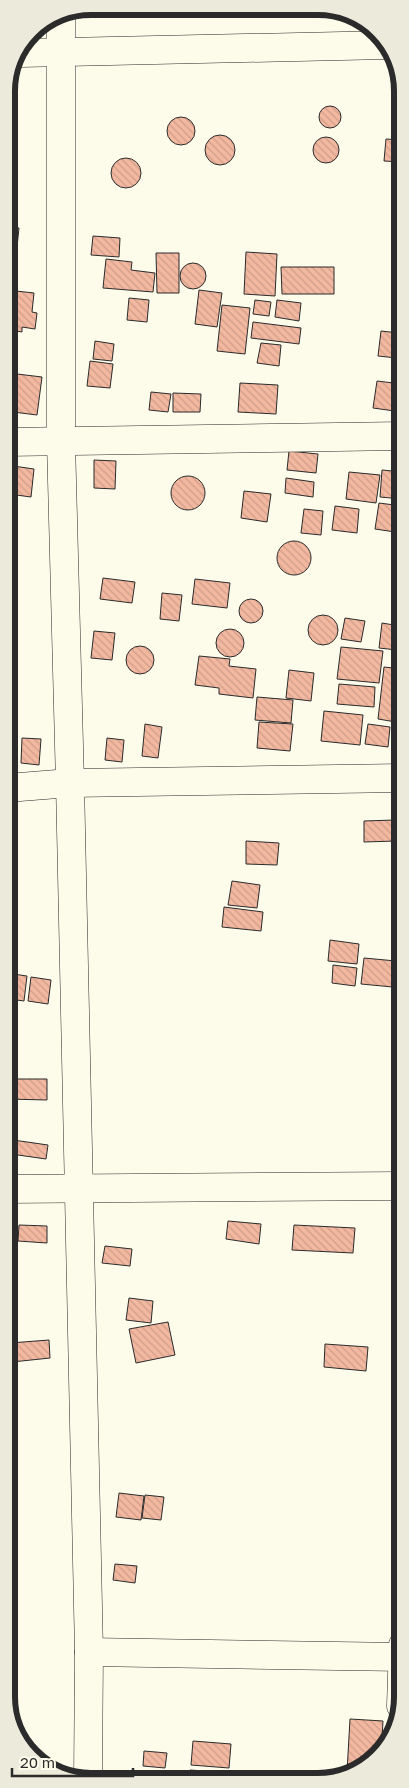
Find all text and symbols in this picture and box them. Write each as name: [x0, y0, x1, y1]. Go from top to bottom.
scale bar: [12, 1746, 134, 1778]
text: 20 m: [20, 1753, 55, 1771]

